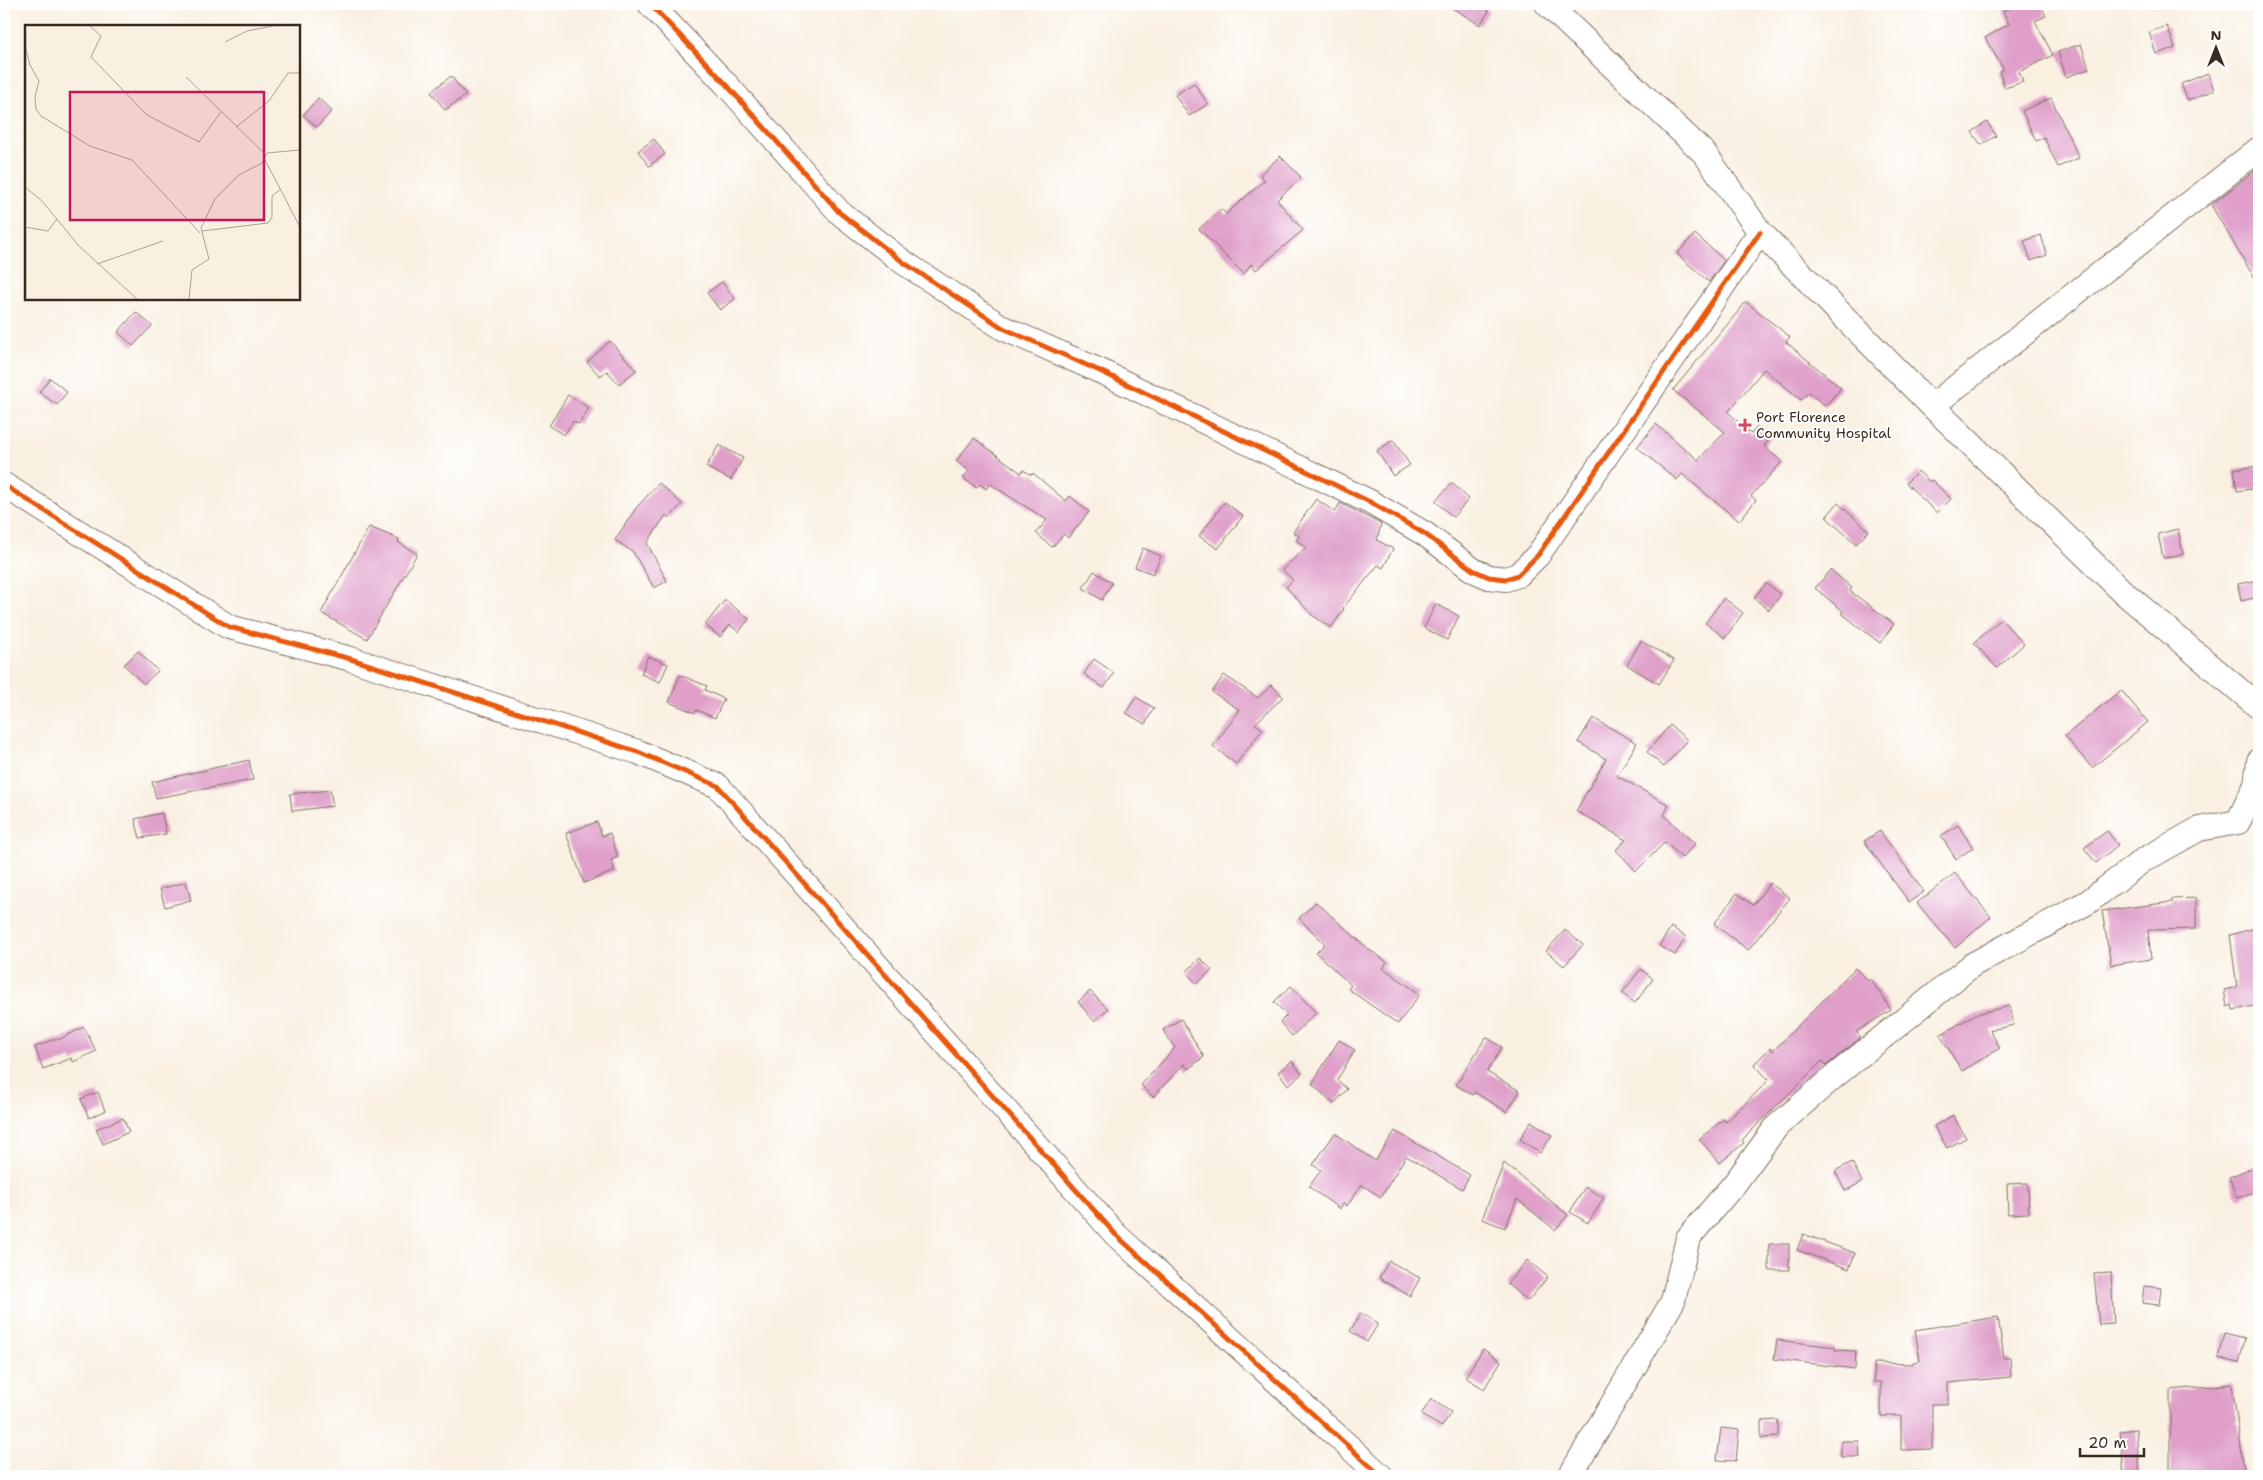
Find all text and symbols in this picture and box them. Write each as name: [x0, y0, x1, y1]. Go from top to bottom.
north arrow: [2190, 22, 2240, 72]
inset map: [25, 25, 300, 300]
text: N: [2210, 26, 2222, 44]
place label: Port Florence Community Hospital: [1756, 408, 1892, 442]
marker: Port Florence Community Hospital: [1738, 418, 1752, 432]
scale bar: [2080, 1425, 2144, 1457]
text: 20 m: [2088, 1433, 2127, 1453]

